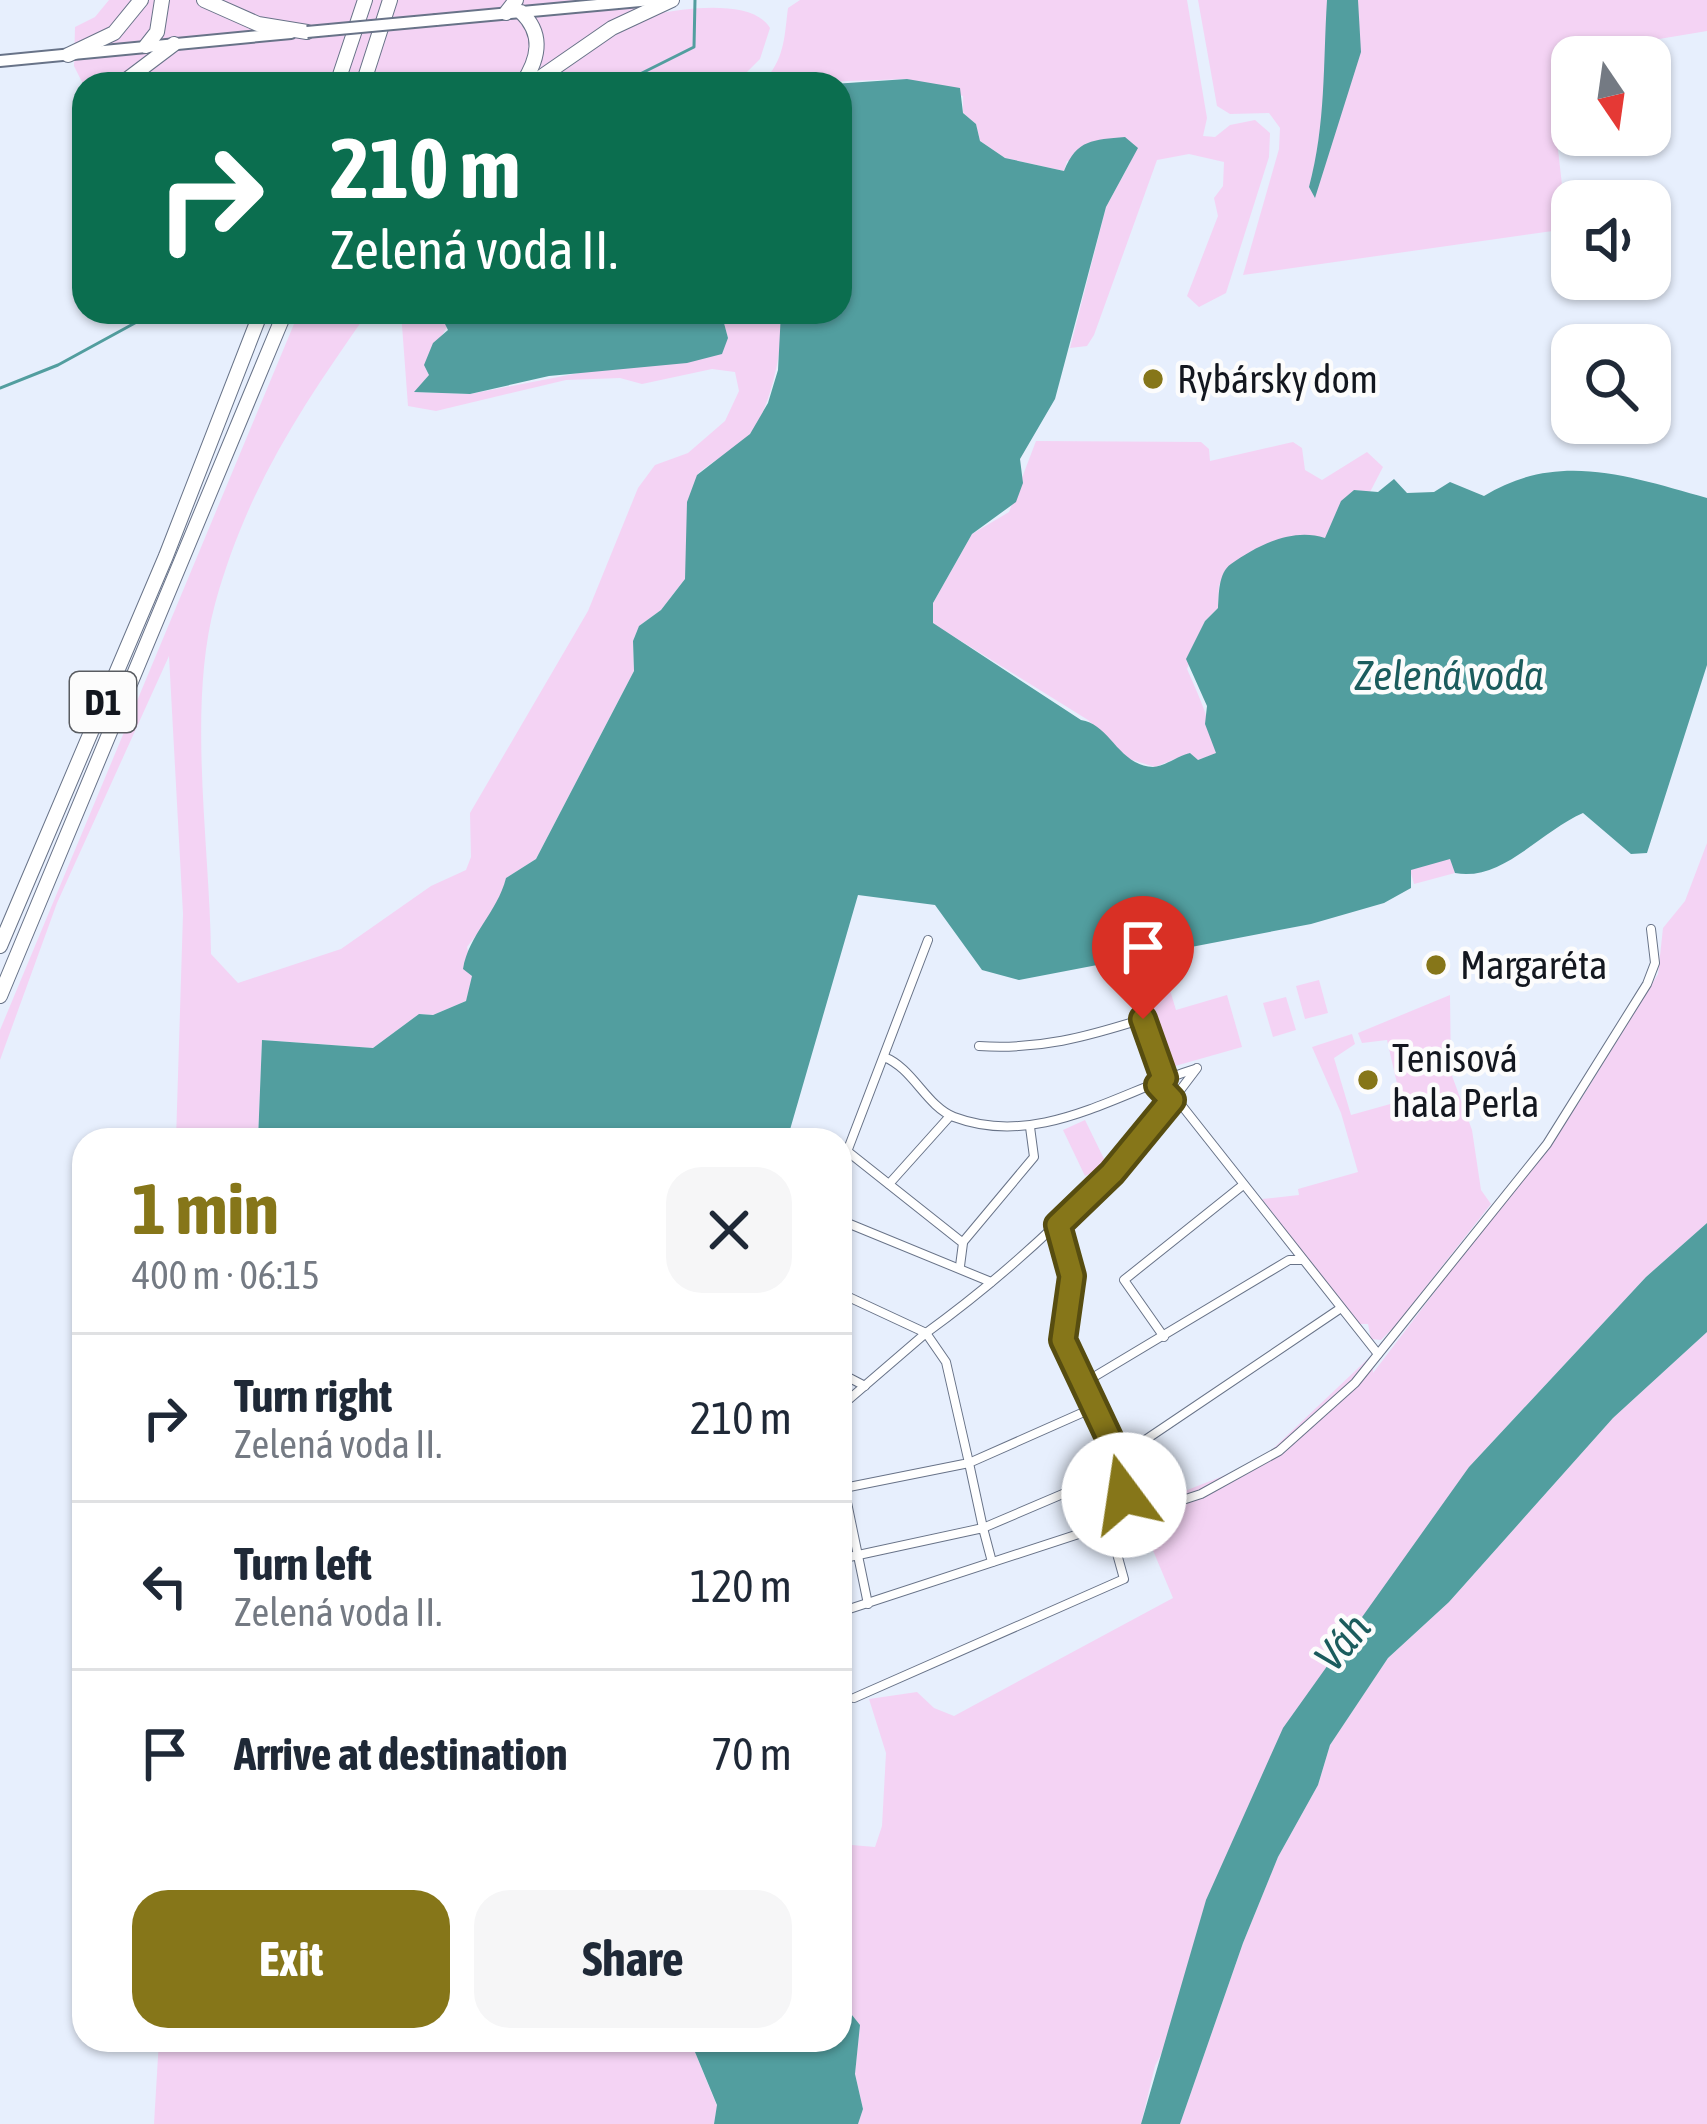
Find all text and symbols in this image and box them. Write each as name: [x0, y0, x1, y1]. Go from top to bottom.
north arrow: [1551, 36, 1671, 156]
map controls: [1551, 36, 1671, 444]
icon: right: [132, 120, 288, 276]
text: 210 m: [330, 120, 520, 216]
button: sound: [1551, 180, 1671, 300]
text: Zelená voda II.: [330, 219, 618, 280]
button: search: [1551, 324, 1671, 444]
place label: Rybársky dom: [1177, 357, 1378, 401]
marker: Rybársky dom: [1140, 366, 1166, 392]
water label: Zelená voda: [1354, 651, 1544, 699]
road number: D1: [70, 672, 136, 732]
pin: [1092, 896, 1194, 1019]
icon: arrive: [1110, 914, 1176, 980]
place label: Margaréta: [1460, 943, 1607, 987]
marker: Margaréta: [1423, 952, 1449, 978]
place label: Tenisová hala Perla: [1392, 1036, 1539, 1125]
marker: Tenisová hala Perla: [1355, 1067, 1381, 1093]
text: 1 min: [132, 1167, 279, 1249]
button: close: [666, 1167, 792, 1293]
text: 400 m · 06:15: [132, 1253, 320, 1297]
text: Turn right: [234, 1370, 392, 1422]
icon: right: [132, 1385, 198, 1451]
text: 210 m: [690, 1392, 792, 1444]
text: Zelená voda II.: [234, 1422, 442, 1466]
position arrow: [1061, 1432, 1187, 1558]
text: Turn left: [234, 1538, 372, 1590]
icon: left: [132, 1553, 198, 1619]
text: 120 m: [690, 1560, 792, 1612]
text: Zelená voda II.: [234, 1590, 442, 1634]
water label: Váh: [1305, 1604, 1379, 1680]
icon: arrive: [132, 1721, 198, 1787]
text: Arrive at destination: [234, 1728, 568, 1780]
text: 70 m: [711, 1728, 792, 1780]
button: Exit: [132, 1890, 450, 2028]
button: Share: [474, 1890, 792, 2028]

